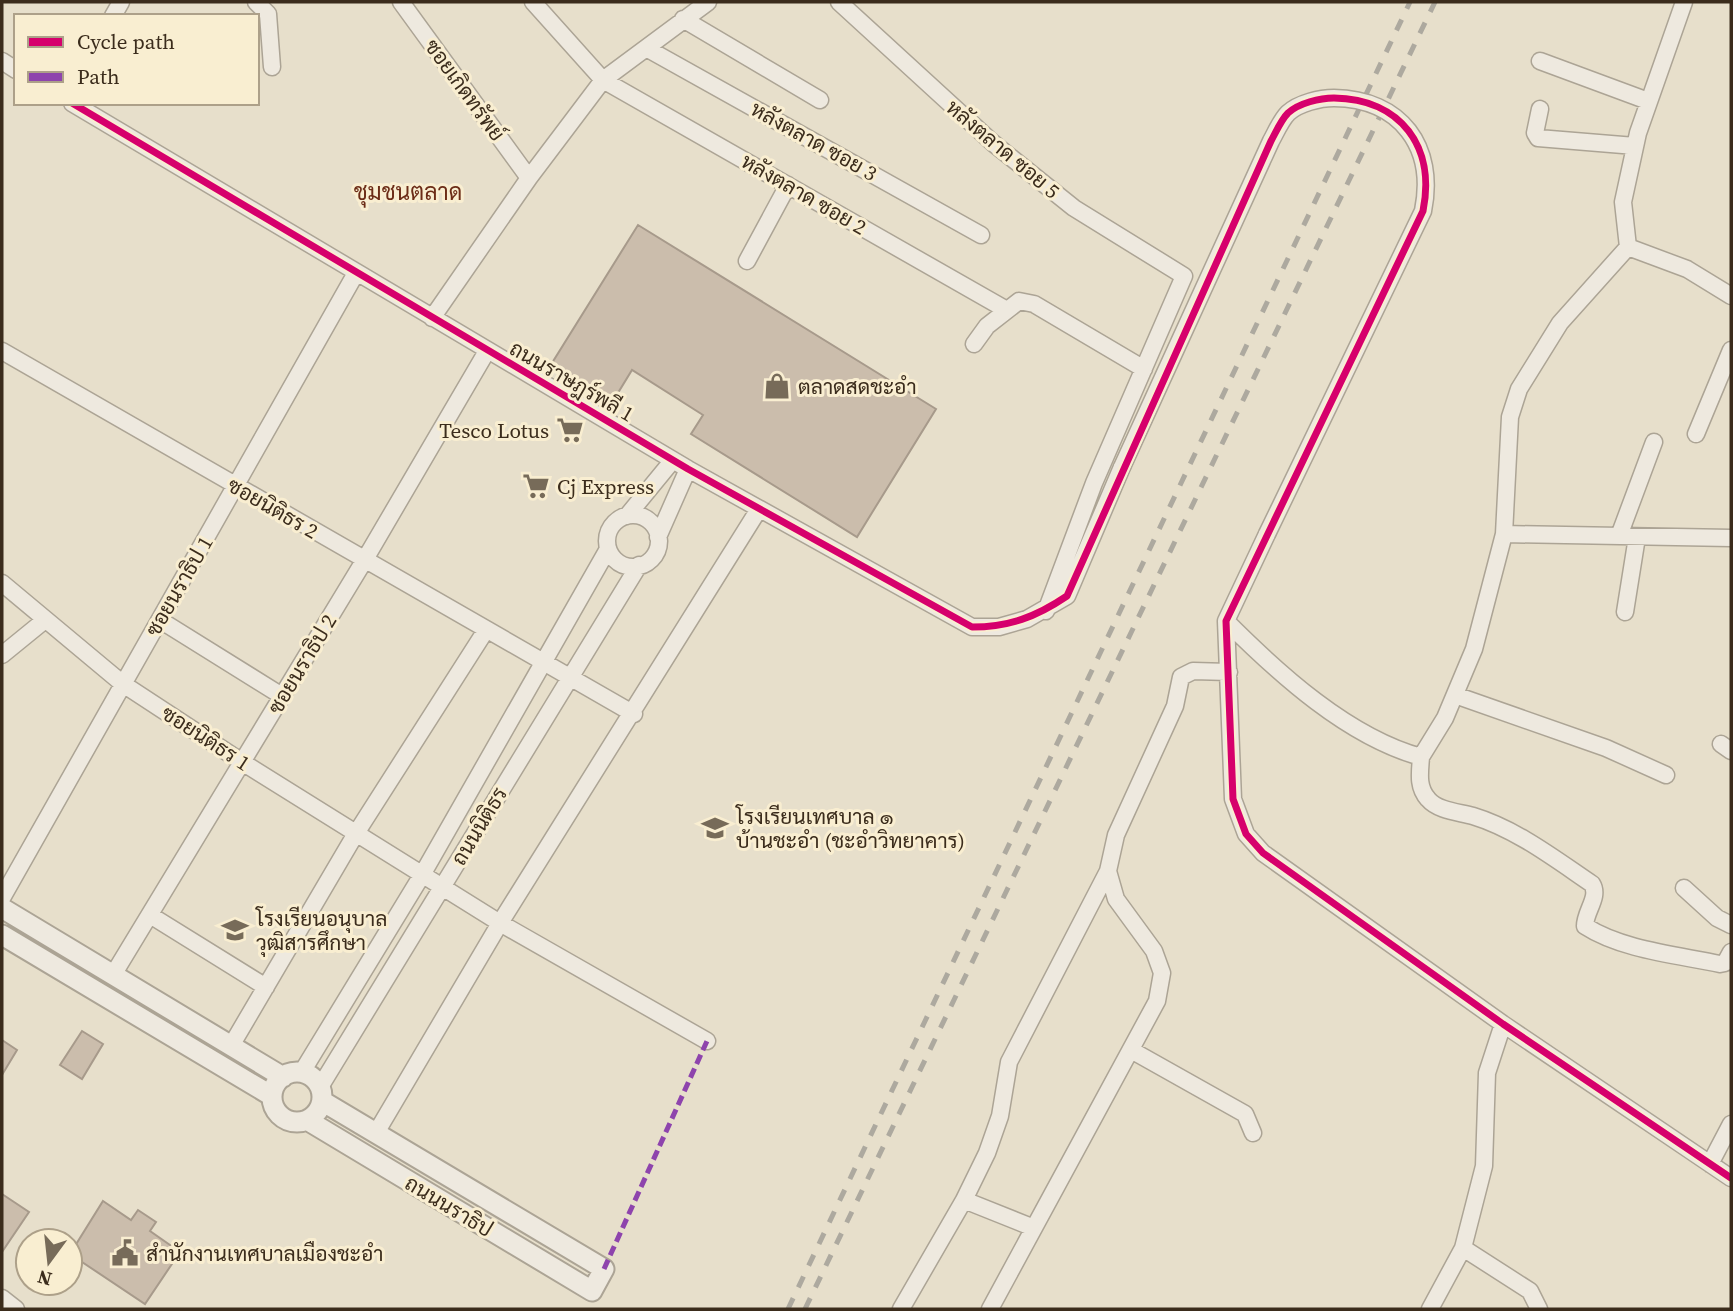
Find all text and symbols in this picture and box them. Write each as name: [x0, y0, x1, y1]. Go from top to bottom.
legend: [14, 14, 259, 105]
text: Cycle path: [77, 27, 175, 56]
street label: ซอยเกิดทรัพย์: [418, 33, 512, 147]
text: Path: [77, 62, 120, 91]
street label: หลังตลาด ซอย 5: [940, 93, 1066, 205]
street label: หลังตลาด ซอย 3: [746, 94, 882, 188]
street label: หลังตลาด ซอย 2: [736, 146, 872, 242]
district label: ชุมชนตลาด: [354, 176, 462, 208]
street label: ถนนราษฎร์พลี 1: [504, 334, 640, 428]
shop icon: ตลาดสดชะอำ: [762, 371, 792, 401]
place label: ตลาดสดชะอำ: [798, 372, 917, 401]
supermarket icon: Tesco Lotus: [555, 415, 585, 445]
place label: Tesco Lotus: [439, 416, 549, 445]
street label: ซอยนิติธร 2: [222, 470, 324, 546]
supermarket icon: Cj Express: [521, 471, 551, 501]
place label: Cj Express: [557, 472, 654, 501]
street label: ซอยนราธิป 1: [139, 530, 219, 642]
street label: ซอยนราธิป 2: [261, 609, 343, 719]
street label: ซอยนิติธร 1: [156, 699, 256, 777]
street label: ถนนนิติธร: [444, 781, 514, 871]
place label: โรงเรียนเทศบาล ๑ บ้านชะอำ (ชะอำวิทยาคาร): [735, 802, 965, 855]
school or university icon: โรงเรียนเทศบาล ๑ บ้านชะอำ (ชะอำวิทยาคาร): [700, 813, 730, 843]
place label: โรงเรียนอนุบาล วุฒิสารศึกษา: [255, 904, 387, 957]
school or university icon: โรงเรียนอนุบาล วุฒิสารศึกษา: [220, 915, 250, 945]
street label: ถนนนราธิป: [400, 1168, 498, 1244]
north arrow: [14, 1227, 84, 1297]
public building icon: สํานักงานเทศบาลเมืองชะอำ: [110, 1238, 140, 1268]
place label: สํานักงานเทศบาลเมืองชะอำ: [146, 1239, 384, 1268]
text: N: [34, 1264, 55, 1293]

